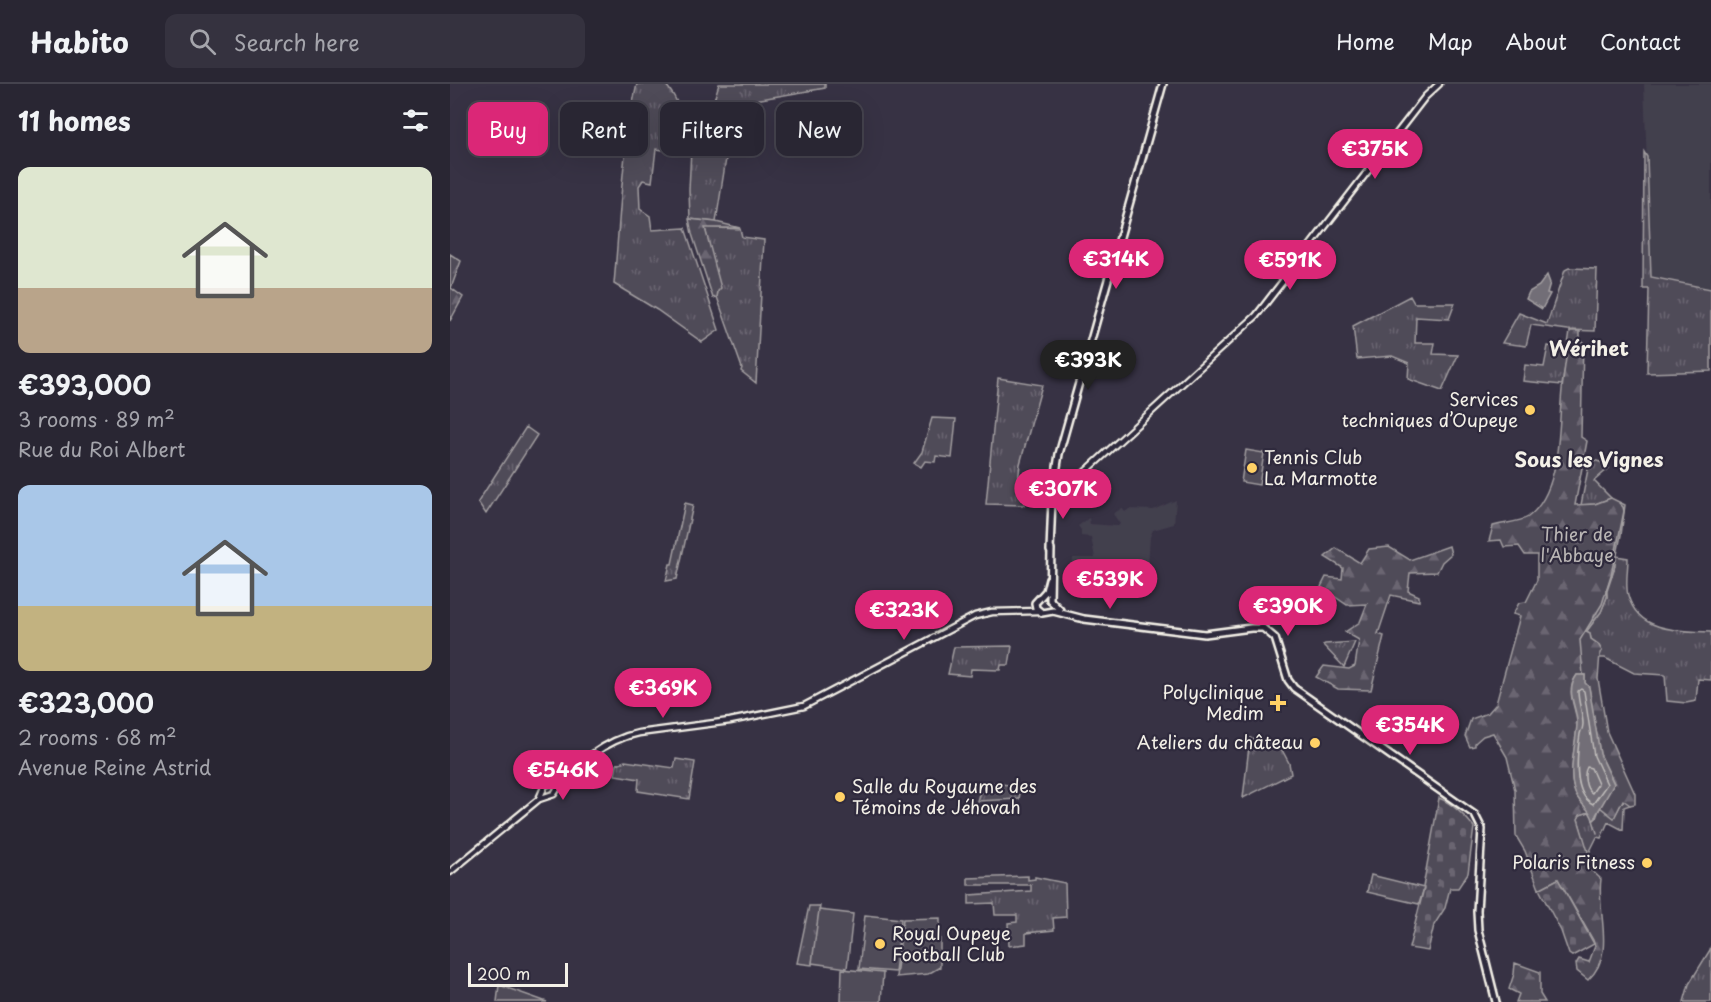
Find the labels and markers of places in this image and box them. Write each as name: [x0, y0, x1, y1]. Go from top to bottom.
pin: €375K: [1333, 129, 1417, 180]
pin: €314K: [1074, 239, 1158, 290]
pin: €591K: [1248, 240, 1332, 291]
pin: €393K: [1046, 340, 1130, 391]
place label: Services techniques d’Oupeye: [1342, 385, 1518, 433]
marker: Services techniques d’Oupeye: [1523, 403, 1537, 417]
place label: Tennis Club La Marmotte: [1264, 443, 1378, 491]
marker: Tennis Club La Marmotte: [1245, 461, 1259, 475]
pin: €307K: [1021, 469, 1105, 520]
pin: €539K: [1068, 559, 1152, 610]
pin: €390K: [1246, 586, 1330, 637]
pin: €323K: [862, 590, 946, 641]
pin: €369K: [621, 668, 705, 719]
place label: Polyclinique Medim: [1162, 678, 1264, 726]
marker: Polyclinique Medim: [1269, 694, 1287, 712]
pin: €354K: [1368, 705, 1452, 756]
place label: Ateliers du château: [1137, 728, 1303, 755]
marker: Ateliers du château: [1308, 736, 1322, 750]
pin: €546K: [521, 750, 605, 801]
place label: Salle du Royaume des Témoins de Jéhovah: [852, 772, 1037, 820]
marker: Salle du Royaume des Témoins de Jéhovah: [833, 790, 847, 804]
place label: Polaris Fitness: [1512, 848, 1635, 875]
marker: Polaris Fitness: [1640, 856, 1654, 870]
place label: Royal Oupeye Football Club: [892, 919, 1011, 967]
marker: Royal Oupeye Football Club: [873, 937, 887, 951]

